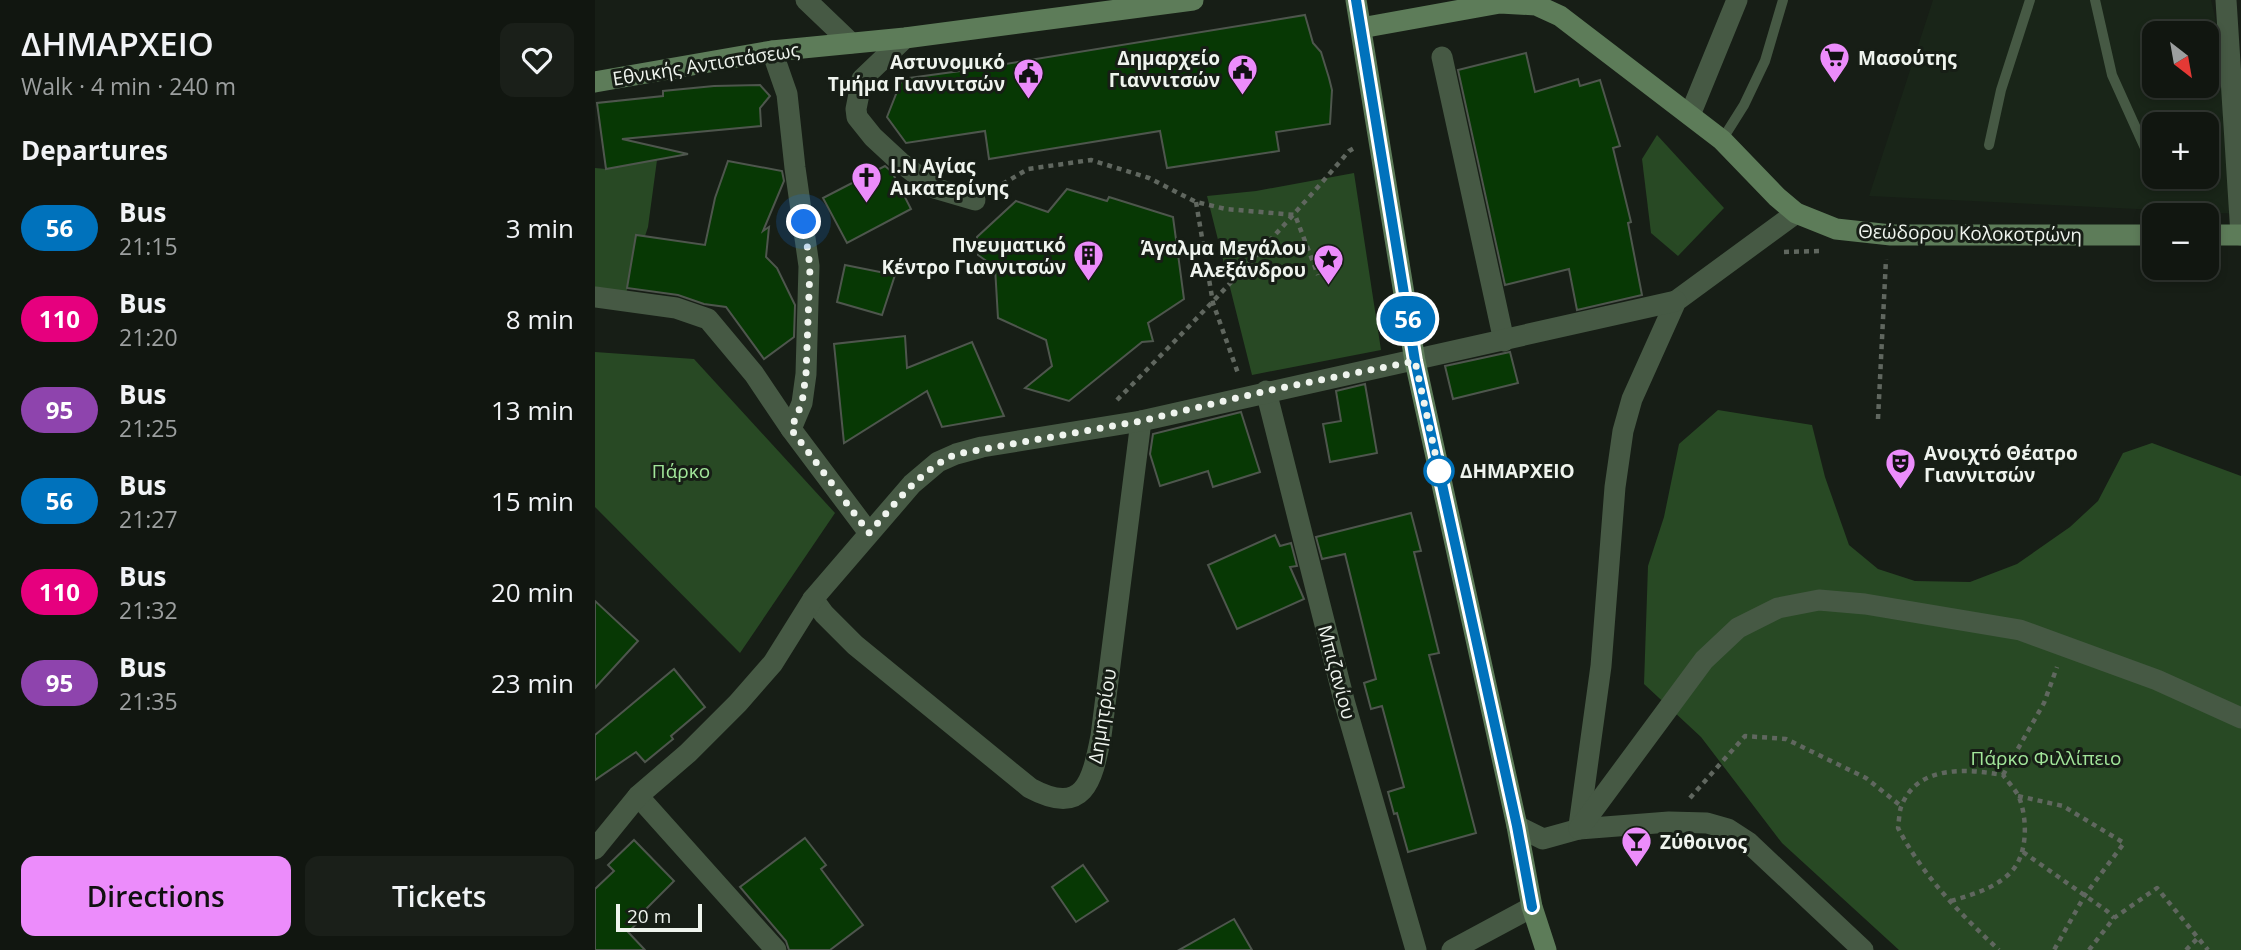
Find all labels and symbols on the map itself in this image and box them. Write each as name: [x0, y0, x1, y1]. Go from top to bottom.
north arrow: [2142, 21, 2219, 98]
street label: Εθνικής Αντιστάσεως: [611, 36, 801, 92]
supermarket icon: Μασούτης: [1818, 41, 1852, 85]
place label: Δημαρχείο Γιαννιτσών: [1109, 45, 1220, 93]
place label: Μασούτης: [1858, 45, 1957, 71]
place label: Αστυνομικό Τμήμα Γιαννιτσών: [828, 49, 1005, 97]
public building icon: Δημαρχείο Γιαννιτσών: [1226, 52, 1260, 96]
public building icon: Αστυνομικό Τμήμα Γιαννιτσών: [1011, 56, 1045, 100]
place label: Ι.Ν Αγίας Αικατερίνης: [890, 153, 1009, 201]
church icon: Ι.Ν Αγίας Αικατερίνης: [850, 160, 884, 204]
your location: [786, 204, 821, 239]
street label: Θεώδορου Κολοκοτρώνη: [1858, 218, 2082, 248]
place label: Πνευματικό Κέντρο Γιαννιτσών: [881, 232, 1066, 280]
place label: Άγαλμα Μεγάλου Αλεξάνδρου: [1141, 235, 1306, 283]
building icon: Πνευματικό Κέντρο Γιαννιτσών: [1072, 239, 1106, 283]
place icon: Άγαλμα Μεγάλου Αλεξάνδρου: [1312, 242, 1346, 286]
line badge: 56: [1377, 296, 1439, 342]
place label: Ανοιχτό Θέατρο Γιαννιτσών: [1924, 440, 2078, 488]
theatre icon: Ανοιχτό Θέατρο Γιαννιτσών: [1884, 447, 1918, 491]
marker: ΔΗΜΑΡΧΕΙΟ: [1424, 456, 1454, 486]
park label: Πάρκο: [652, 458, 710, 484]
place label: ΔΗΜΑΡΧΕΙΟ: [1460, 458, 1575, 484]
street label: Μπιζανίου: [1312, 622, 1362, 722]
street label: Δημητρίου: [1082, 667, 1122, 765]
park label: Πάρκο Φιλλίπειο: [1971, 745, 2121, 771]
bar icon: Ζύθοινος: [1620, 825, 1654, 869]
place label: Ζύθοινος: [1660, 829, 1748, 855]
scale bar: [616, 901, 702, 933]

